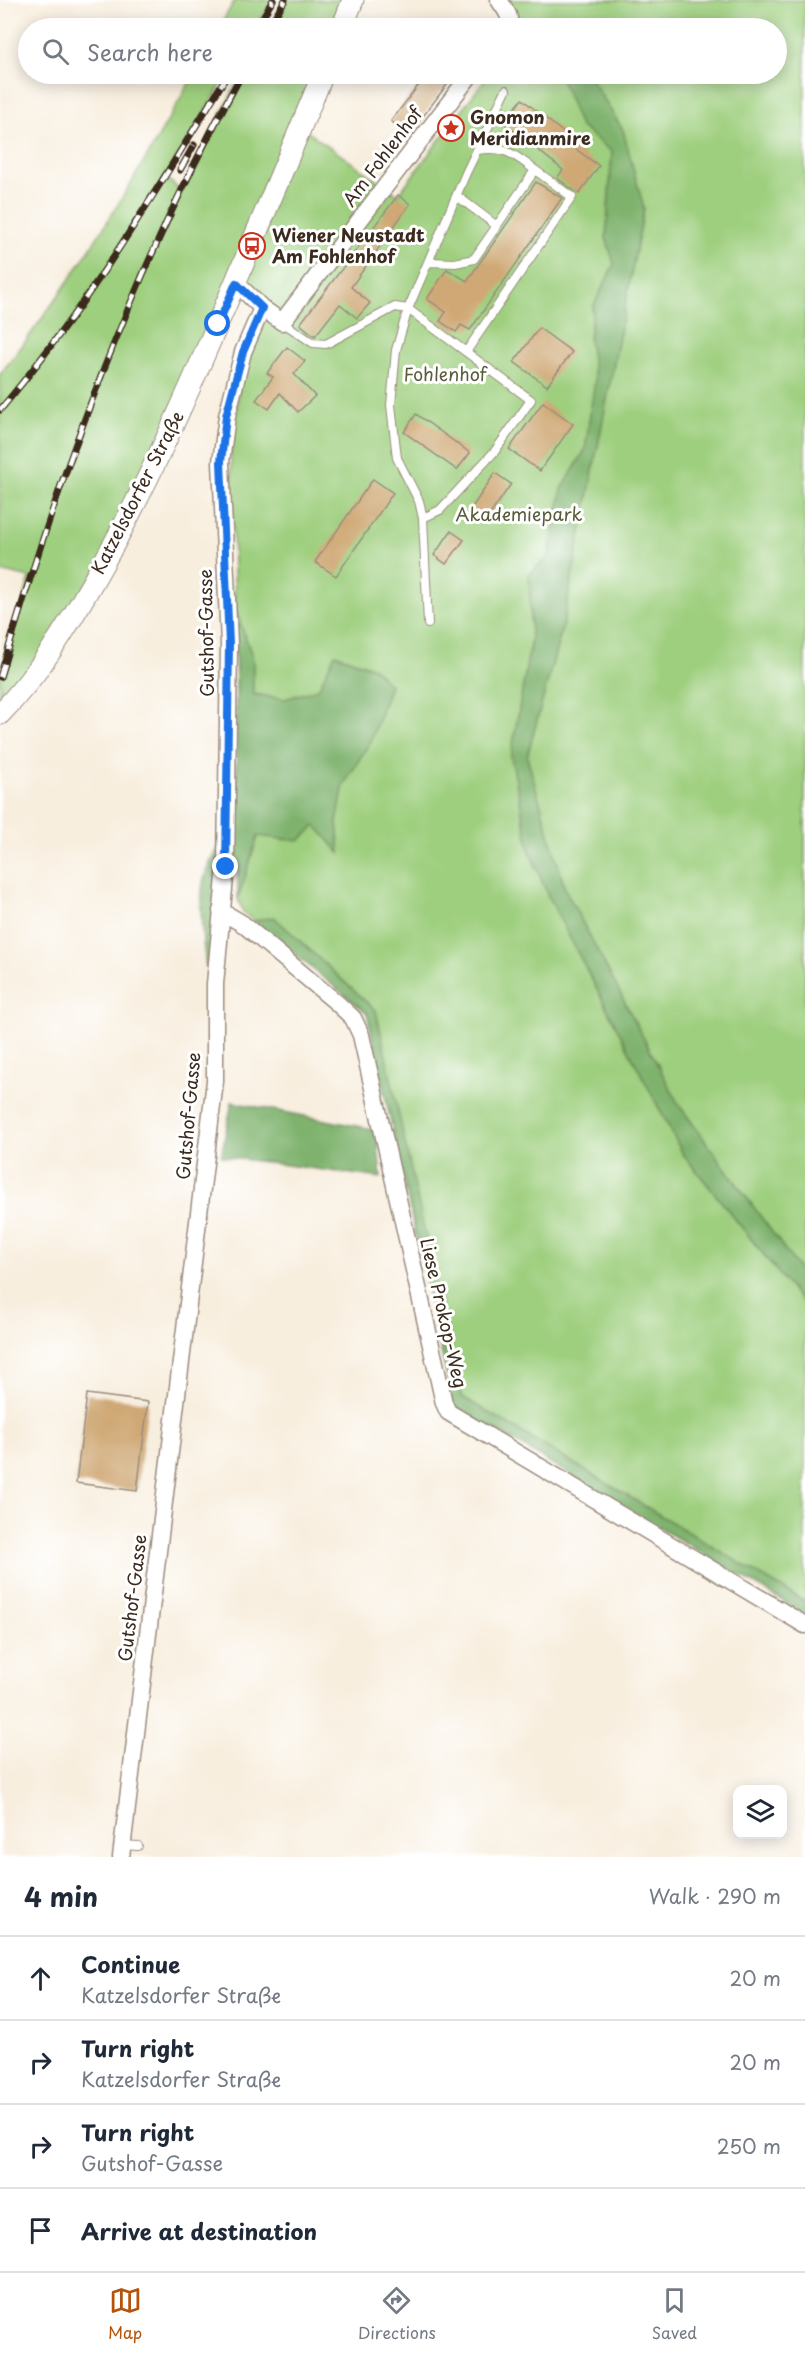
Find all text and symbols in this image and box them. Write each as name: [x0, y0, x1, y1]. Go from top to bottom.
search box: [18, 18, 787, 84]
icon: search: [39, 35, 72, 68]
text: Search here: [87, 35, 213, 68]
street label: Am Fohlenhof: [335, 99, 430, 212]
place label: Gnomon Meridianmire: [470, 103, 591, 151]
place icon: Gnomon Meridianmire: [436, 113, 466, 143]
place label: Wiener Neustadt Am Fohlenhof: [271, 221, 425, 269]
bus stop icon: Wiener Neustadt Am Fohlenhof: [237, 231, 267, 261]
route start: [204, 310, 230, 336]
park label: Fohlenhof: [403, 360, 489, 387]
street label: Katzelsdorfer Straße: [84, 406, 190, 579]
park label: Akademiepark: [455, 500, 583, 527]
street label: Gutshof-Gasse: [191, 569, 220, 697]
route end: [212, 853, 238, 879]
street label: Gutshof-Gasse: [168, 1051, 207, 1181]
street label: Liese Prokop-Weg: [414, 1235, 475, 1390]
street label: Gutshof-Gasse: [110, 1533, 153, 1663]
map controls: [733, 1785, 787, 1839]
button: layers: [733, 1785, 787, 1839]
text: 4 min: [24, 1877, 98, 1916]
text: Walk · 290 m: [649, 1881, 781, 1911]
text: Continue: [81, 1947, 180, 1980]
icon: ahead: [24, 1962, 57, 1995]
text: 20 m: [729, 1963, 781, 1993]
text: Katzelsdorfer Straße: [81, 1980, 281, 2010]
text: Turn right: [81, 2031, 194, 2064]
icon: right: [24, 2046, 57, 2079]
text: 20 m: [729, 2047, 781, 2077]
text: Katzelsdorfer Straße: [81, 2064, 281, 2094]
text: Turn right: [81, 2115, 194, 2148]
icon: right: [24, 2130, 57, 2163]
text: 250 m: [717, 2131, 781, 2161]
text: Gutshof-Gasse: [81, 2148, 223, 2178]
icon: arrive: [24, 2214, 57, 2247]
text: Arrive at destination: [81, 2214, 317, 2247]
tab: Map: [108, 2284, 142, 2344]
tab: Directions: [358, 2284, 436, 2344]
tab: Saved: [652, 2284, 697, 2344]

